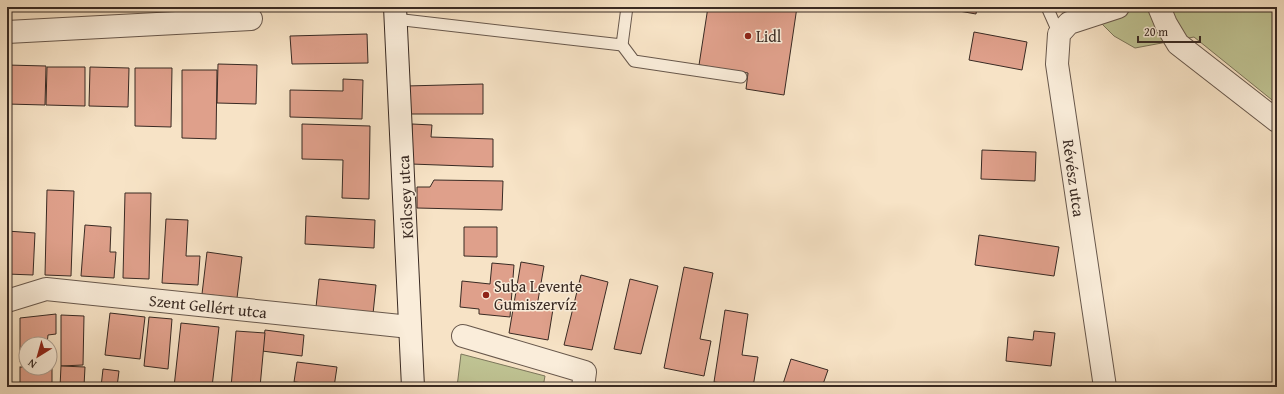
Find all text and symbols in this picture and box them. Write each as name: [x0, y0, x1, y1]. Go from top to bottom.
scale bar: [1138, 18, 1200, 44]
text: 20 m: [1144, 23, 1168, 40]
place label: Lidl: [756, 24, 782, 48]
marker: Lidl: [743, 31, 753, 41]
street label: Révész utca: [1057, 138, 1091, 219]
street label: Kölcsey utca: [391, 154, 419, 239]
place label: Suba Levente Gumiszervíz: [494, 274, 582, 316]
street label: Szent Gellért utca: [148, 288, 269, 324]
marker: Suba Levente Gumiszervíz: [481, 290, 491, 300]
north arrow: [18, 336, 58, 376]
text: N: [24, 355, 40, 373]

